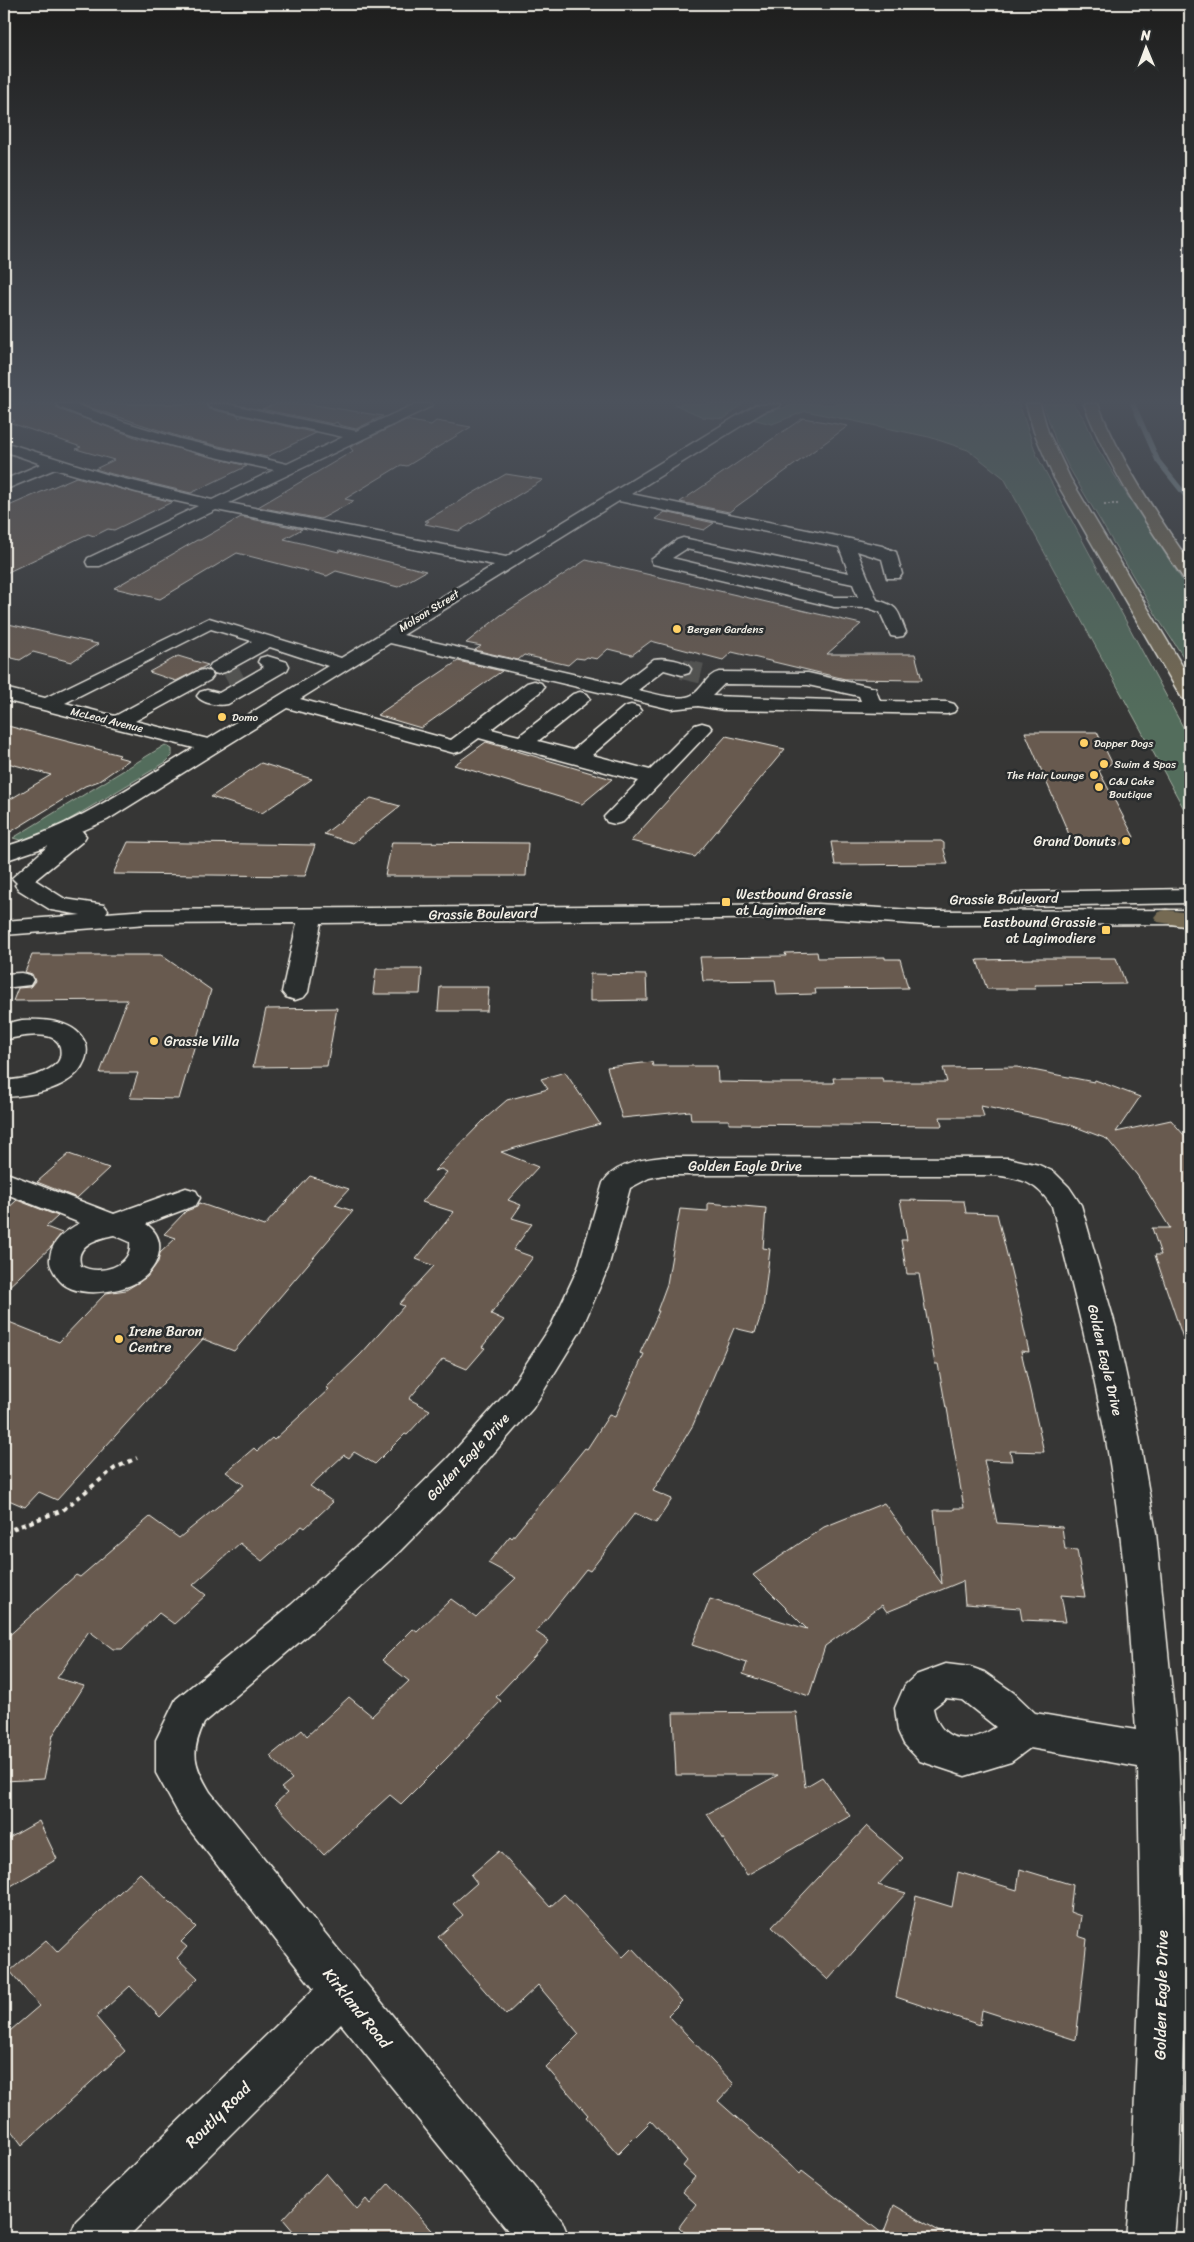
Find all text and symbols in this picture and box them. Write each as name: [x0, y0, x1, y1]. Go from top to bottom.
north arrow: [1122, 22, 1172, 72]
text: N: [1140, 23, 1151, 48]
street label: Molson Street: [395, 584, 464, 637]
place label: Bergen Gardens: [687, 620, 764, 639]
marker: Bergen Gardens: [671, 623, 683, 635]
street label: McLeod Avenue: [69, 702, 146, 738]
place label: Domo: [232, 708, 259, 727]
marker: Domo: [216, 711, 228, 723]
place label: Dapper Dogs: [1094, 734, 1154, 753]
marker: Dapper Dogs: [1078, 737, 1090, 749]
place label: Swim & Spas: [1114, 755, 1177, 774]
marker: Swim & Spas: [1098, 758, 1110, 770]
place label: The Hair Lounge: [1006, 766, 1085, 785]
marker: The Hair Lounge: [1088, 769, 1100, 781]
place label: C&J Cake Boutique: [1109, 772, 1155, 804]
marker: C&J Cake Boutique: [1093, 781, 1105, 793]
place label: Grand Donuts: [1034, 829, 1116, 854]
marker: Grand Donuts: [1120, 835, 1132, 847]
place label: Westbound Grassie at Lagimodiere: [736, 882, 852, 923]
street label: Grassie Boulevard: [949, 886, 1060, 912]
marker: Westbound Grassie at Lagimodiere: [720, 896, 732, 908]
street label: Grassie Boulevard: [428, 901, 539, 927]
place label: Eastbound Grassie at Lagimodiere: [983, 910, 1096, 951]
marker: Eastbound Grassie at Lagimodiere: [1100, 924, 1112, 936]
place label: Grassie Villa: [164, 1029, 240, 1054]
marker: Grassie Villa: [148, 1035, 160, 1047]
street label: Golden Eagle Drive: [688, 1154, 802, 1179]
street label: Golden Eagle Drive: [1080, 1302, 1130, 1418]
place label: Irene Baron Centre: [128, 1319, 203, 1360]
marker: Irene Baron Centre: [113, 1333, 125, 1345]
street label: Golden Eagle Drive: [420, 1407, 516, 1507]
street label: Golden Eagle Drive: [1145, 1930, 1177, 2060]
street label: Kirkland Road: [315, 1961, 400, 2056]
street label: Routly Road: [178, 2074, 259, 2155]

